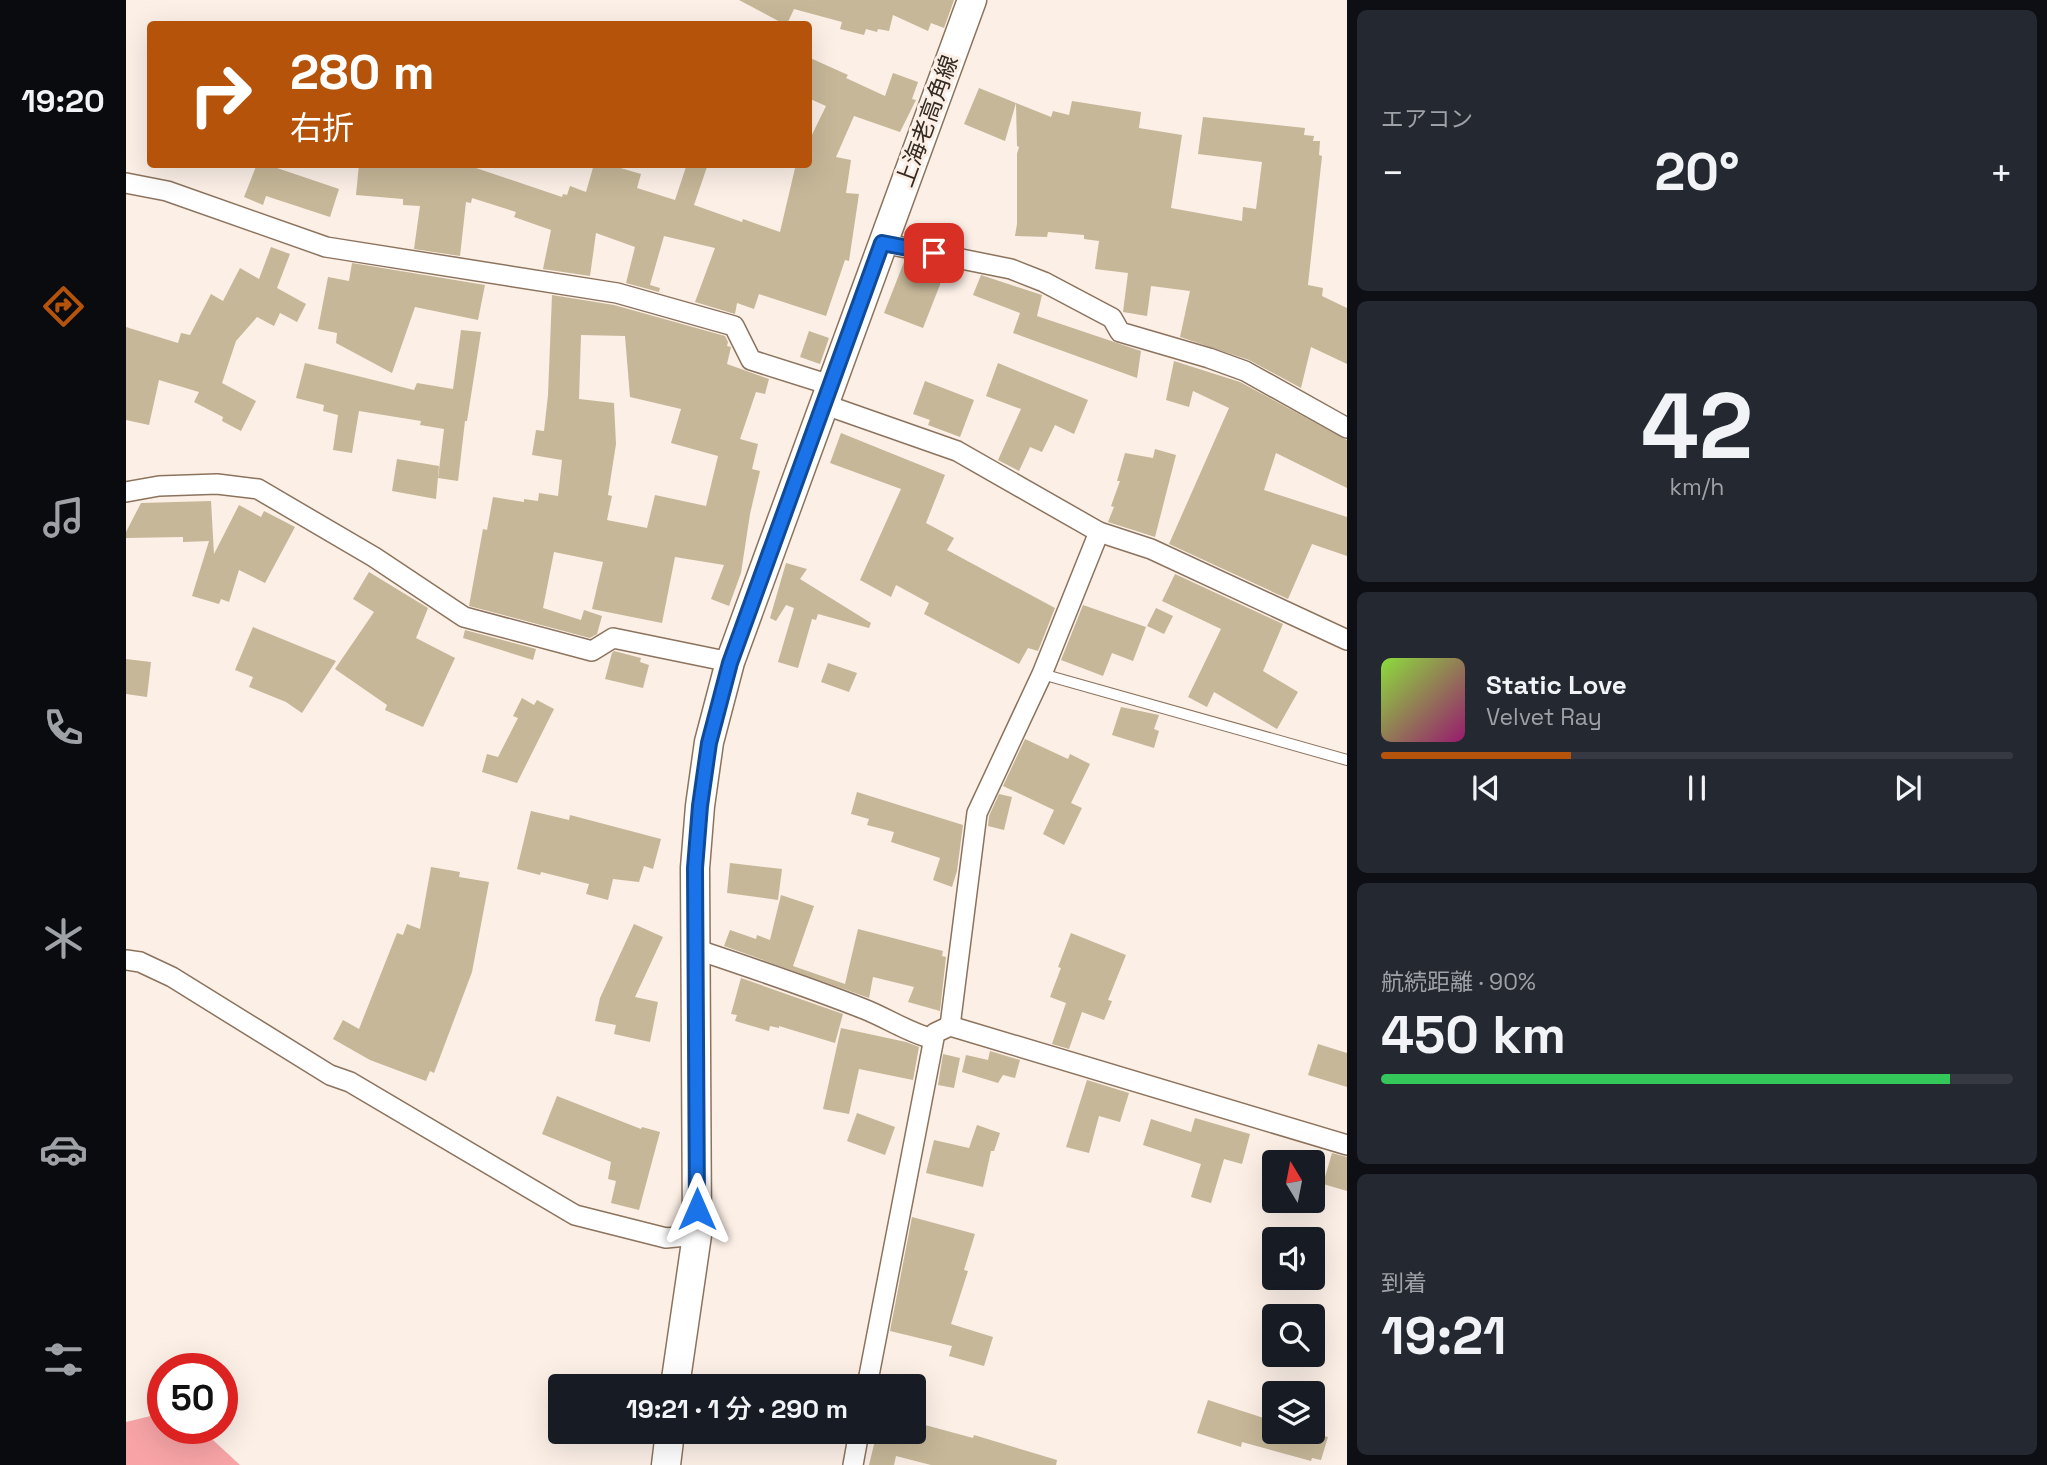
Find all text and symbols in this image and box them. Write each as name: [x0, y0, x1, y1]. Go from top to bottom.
text: 280 m: [290, 41, 435, 103]
icon: right: [175, 49, 266, 140]
street label: 上海老高角線: [889, 51, 965, 191]
text: 19:20: [21, 81, 105, 121]
text: エアコン: [1381, 104, 1473, 134]
text: 右折: [290, 108, 354, 148]
text: 20°: [1654, 139, 1740, 205]
text: −: [1381, 149, 1405, 197]
text: +: [1989, 149, 2013, 197]
pin: [904, 223, 964, 283]
icon: arrive: [915, 234, 953, 272]
icon: directions: [39, 282, 88, 331]
text: 42: [1641, 368, 1753, 485]
text: km/h: [1670, 472, 1724, 502]
icon: music: [39, 493, 88, 542]
text: Static Love: [1486, 668, 1627, 702]
text: Velvet Ray: [1486, 702, 1602, 732]
icon: phone: [39, 703, 88, 752]
icon: previous: [1467, 769, 1505, 807]
icon: pause: [1678, 769, 1716, 807]
icon: next: [1889, 769, 1927, 807]
icon: climate: [39, 914, 88, 963]
text: 航続距離 · 90%: [1381, 967, 1536, 997]
text: 450 km: [1381, 1002, 1566, 1068]
icon: car: [39, 1125, 88, 1174]
north arrow: [1262, 1150, 1325, 1213]
map controls: [1262, 1150, 1325, 1444]
position arrow: [660, 1172, 734, 1246]
button: sound: [1262, 1227, 1325, 1290]
text: 到着: [1381, 1268, 1427, 1298]
text: 19:21: [1381, 1303, 1507, 1369]
button: search: [1262, 1304, 1325, 1367]
icon: filters: [39, 1335, 88, 1384]
speed limit sign: 50: [147, 1353, 238, 1444]
button: layers: [1262, 1381, 1325, 1444]
text: 19:21 · 1 分 · 290 m: [626, 1392, 848, 1426]

